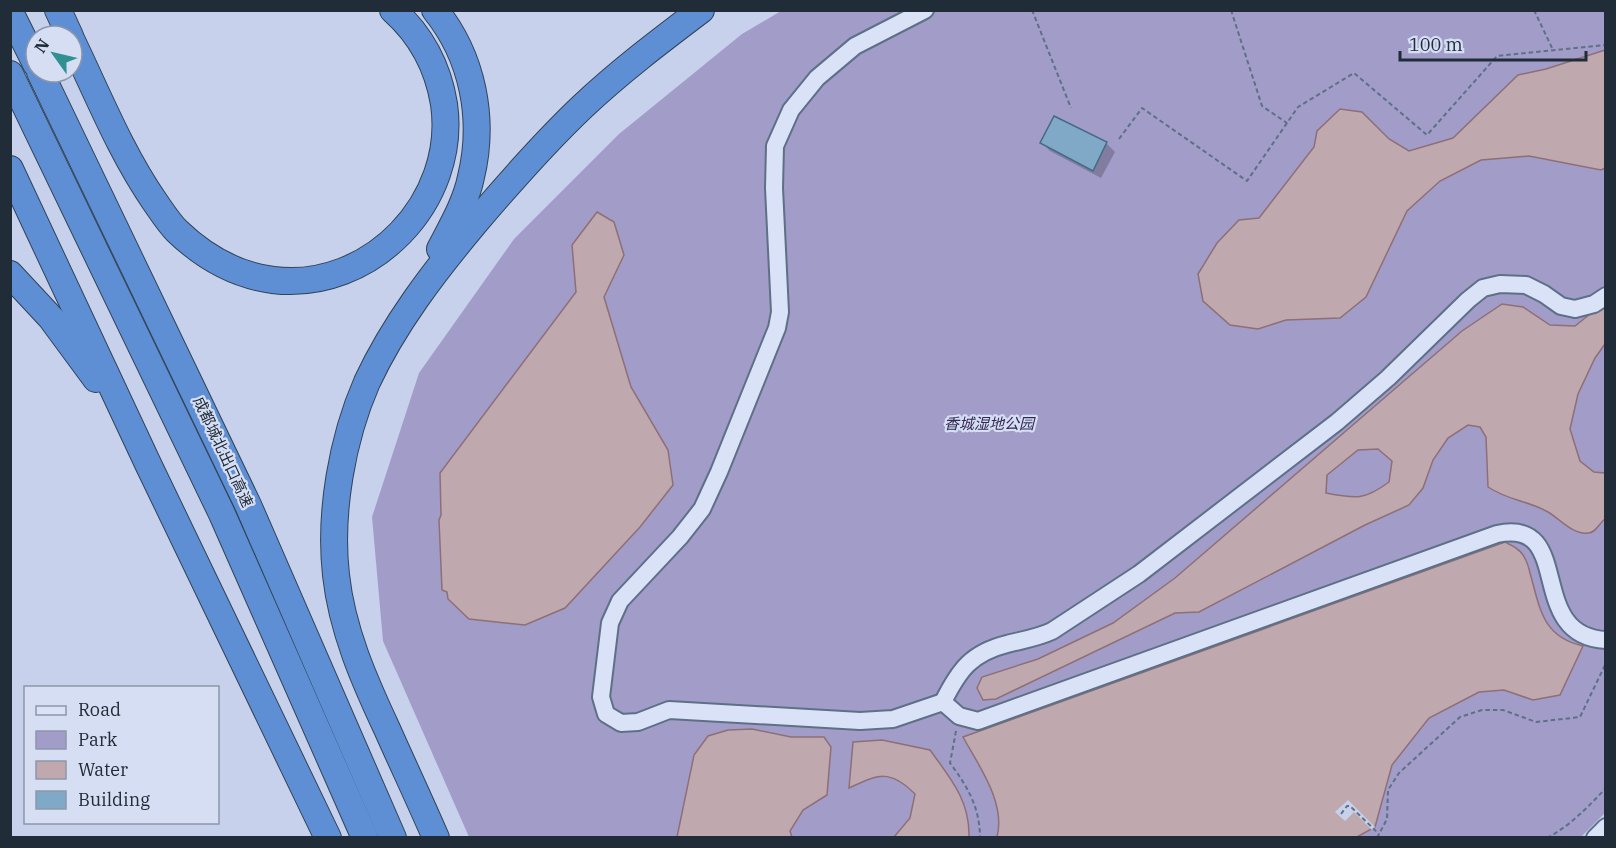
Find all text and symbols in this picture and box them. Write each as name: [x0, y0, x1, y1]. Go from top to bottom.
north arrow: [24, 24, 84, 84]
scale bar: [1400, 24, 1586, 62]
text: 100 m: [1409, 33, 1463, 56]
text: N: [30, 35, 53, 56]
street label: 成都城北出口高速: [189, 393, 257, 510]
park label: 香城湿地公园: [944, 414, 1036, 433]
legend: [24, 686, 219, 824]
text: Road: [78, 698, 121, 721]
text: Park: [78, 728, 118, 751]
text: Water: [78, 758, 128, 781]
text: Building: [78, 788, 150, 811]

